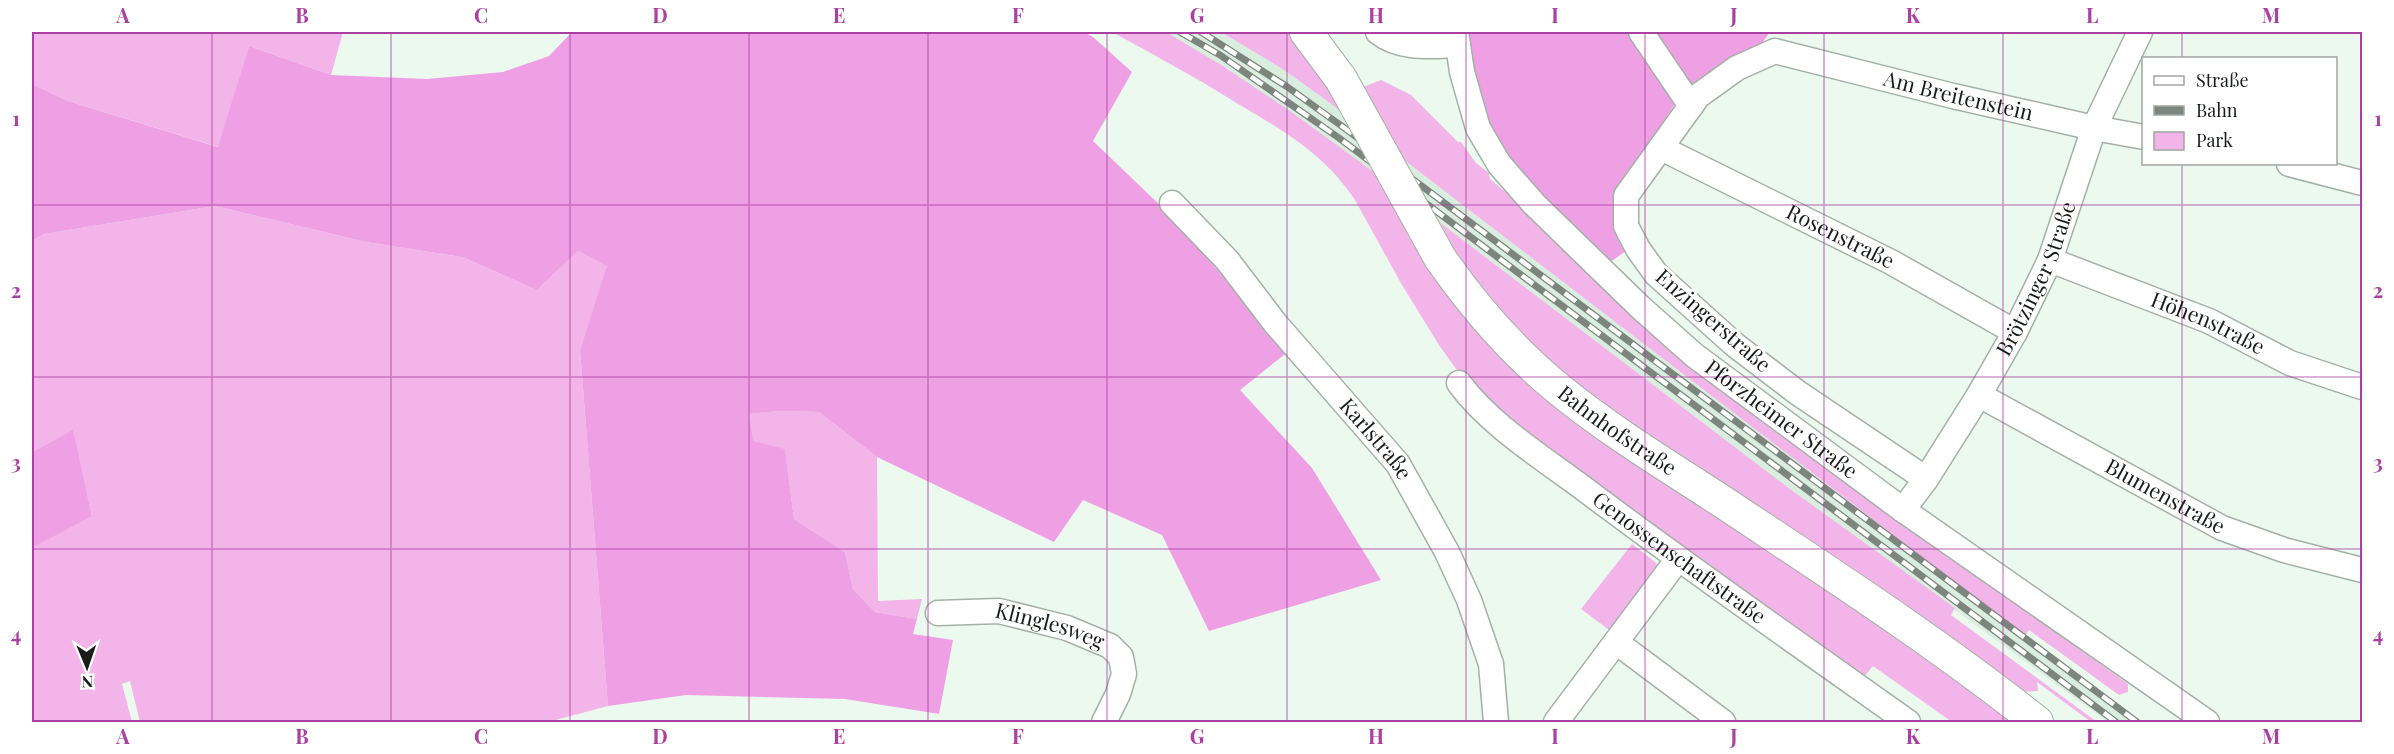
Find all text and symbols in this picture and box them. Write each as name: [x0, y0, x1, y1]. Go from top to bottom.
text: A: [115, 1, 130, 28]
text: B: [295, 1, 309, 28]
text: C: [474, 1, 488, 28]
text: D: [652, 1, 668, 28]
text: E: [833, 1, 845, 28]
text: F: [1012, 1, 1024, 28]
text: G: [1190, 1, 1205, 28]
text: H: [1368, 1, 1384, 28]
text: I: [1551, 1, 1559, 28]
text: J: [1729, 1, 1738, 28]
text: K: [1906, 1, 1921, 28]
text: L: [2086, 1, 2098, 28]
text: M: [2262, 1, 2280, 28]
legend: [2142, 57, 2337, 165]
street label: Am Breitenstein: [1880, 63, 2036, 126]
text: Straße: [2196, 68, 2249, 92]
text: Bahn: [2196, 98, 2238, 122]
text: 1: [12, 104, 20, 131]
text: 1: [2374, 104, 2382, 131]
text: Park: [2196, 128, 2233, 152]
street label: Rosenstraße: [1782, 196, 1900, 274]
street label: Brötzinger Straße: [1988, 197, 2081, 360]
street label: Enzingerstraße: [1651, 262, 1778, 377]
text: 2: [11, 276, 21, 303]
text: 2: [2373, 276, 2383, 303]
street label: Höhenstraße: [2147, 284, 2270, 360]
street label: Pforzheimer Straße: [1700, 352, 1864, 484]
street label: Bahnhofstraße: [1553, 378, 1683, 480]
street label: Karlstraße: [1334, 391, 1420, 484]
text: 3: [11, 448, 21, 475]
text: 3: [2373, 448, 2383, 475]
street label: Blumenstraße: [2101, 451, 2231, 539]
street label: Genossenschaftstraße: [1588, 484, 1772, 629]
street label: Klinglesweg: [993, 595, 1109, 654]
text: 4: [11, 620, 21, 647]
text: 4: [2373, 620, 2383, 647]
north arrow: [57, 637, 117, 697]
text: N: [81, 672, 94, 693]
text: A: [115, 722, 130, 749]
text: B: [295, 722, 309, 749]
text: C: [474, 722, 488, 749]
text: D: [652, 722, 668, 749]
text: E: [833, 722, 845, 749]
text: F: [1012, 722, 1024, 749]
text: G: [1190, 722, 1205, 749]
text: H: [1368, 722, 1384, 749]
text: I: [1551, 722, 1559, 749]
text: J: [1729, 722, 1738, 749]
text: K: [1906, 722, 1921, 749]
text: L: [2086, 722, 2098, 749]
text: M: [2262, 722, 2280, 749]

